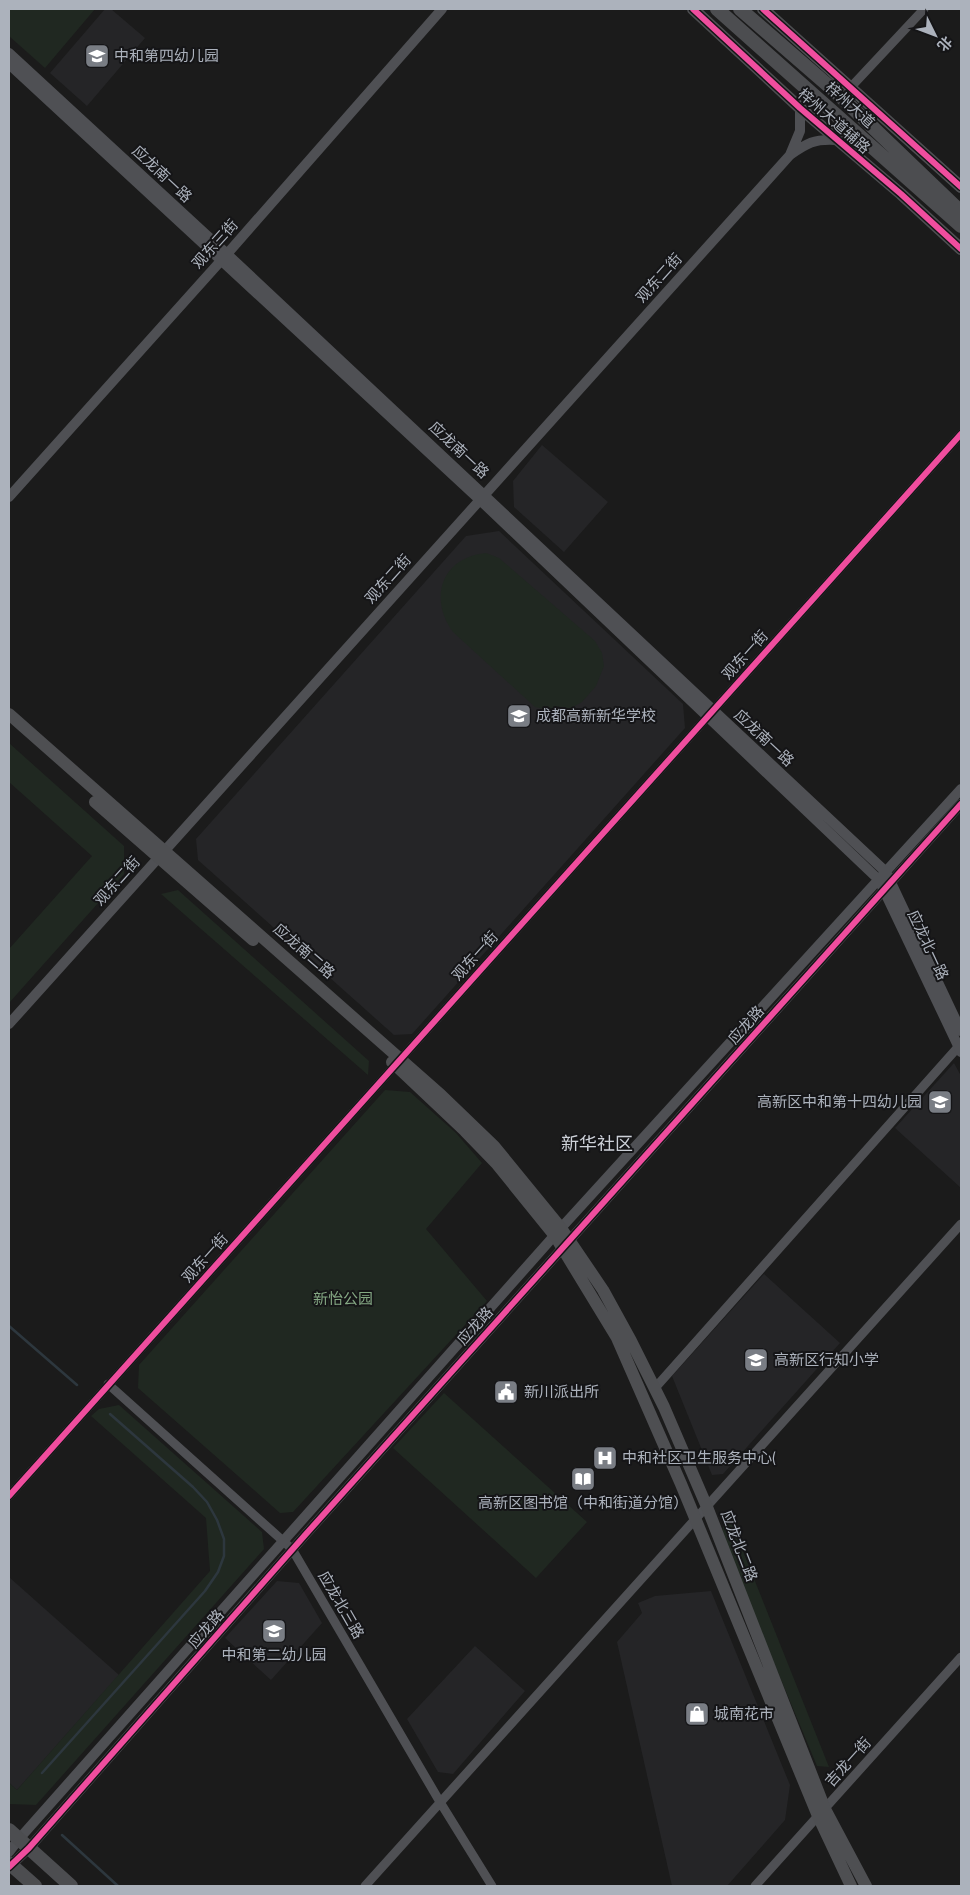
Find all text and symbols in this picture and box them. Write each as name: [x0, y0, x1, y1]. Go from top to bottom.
north arrow: [910, 10, 960, 60]
text: 北: [933, 32, 958, 56]
school or university icon: 中和第四幼儿园: [84, 43, 110, 69]
place label: 中和第四幼儿园: [114, 44, 219, 67]
street label: 梓州大道: [820, 76, 880, 133]
street label: 梓州大道辅路: [793, 82, 876, 159]
street label: 应龙南一路: [127, 140, 198, 208]
street label: 观东三街: [186, 214, 243, 274]
street label: 观东二街: [630, 248, 687, 308]
street label: 应龙南一路: [424, 416, 495, 484]
street label: 观东二街: [359, 549, 416, 609]
street label: 观东一街: [716, 625, 773, 685]
school or university icon: 成都高新新华学校: [506, 703, 532, 729]
place label: 成都高新新华学校: [536, 704, 656, 727]
street label: 应龙南一路: [729, 704, 800, 772]
street label: 观东二街: [88, 851, 145, 911]
street label: 应龙北一路: [902, 906, 955, 984]
street label: 应龙南二路: [268, 917, 340, 984]
street label: 观东一街: [446, 926, 503, 986]
street label: 应龙路: [722, 1000, 769, 1049]
school or university icon: 高新区中和第十四幼儿园: [927, 1089, 953, 1115]
place label: 高新区中和第十四幼儿园: [757, 1090, 922, 1113]
district label: 新华社区: [561, 1130, 633, 1157]
street label: 观东一街: [176, 1228, 233, 1288]
park label: 新怡公园: [313, 1287, 373, 1310]
street label: 应龙路: [451, 1301, 498, 1350]
school or university icon: 高新区行知小学: [743, 1347, 769, 1373]
place label: 高新区行知小学: [774, 1348, 879, 1371]
public building icon: 新川派出所: [493, 1379, 519, 1405]
place label: 新川派出所: [524, 1380, 599, 1403]
hospital icon: 中和社区卫生服务中心(: [592, 1445, 618, 1471]
place label: 中和社区卫生服务中心(: [622, 1446, 776, 1469]
library icon: 高新区图书馆（中和街道分馆）: [570, 1466, 596, 1492]
place label: 高新区图书馆（中和街道分馆）: [478, 1491, 688, 1514]
street label: 应龙北二路: [715, 1507, 764, 1585]
street label: 应龙北三路: [313, 1567, 370, 1643]
street label: 应龙路: [182, 1604, 229, 1653]
school or university icon: 中和第二幼儿园: [261, 1618, 287, 1644]
place label: 中和第二幼儿园: [221, 1643, 327, 1666]
shop icon: 城南花市: [684, 1701, 710, 1727]
place label: 城南花市: [714, 1702, 774, 1725]
street label: 吉龙一街: [819, 1732, 876, 1792]

